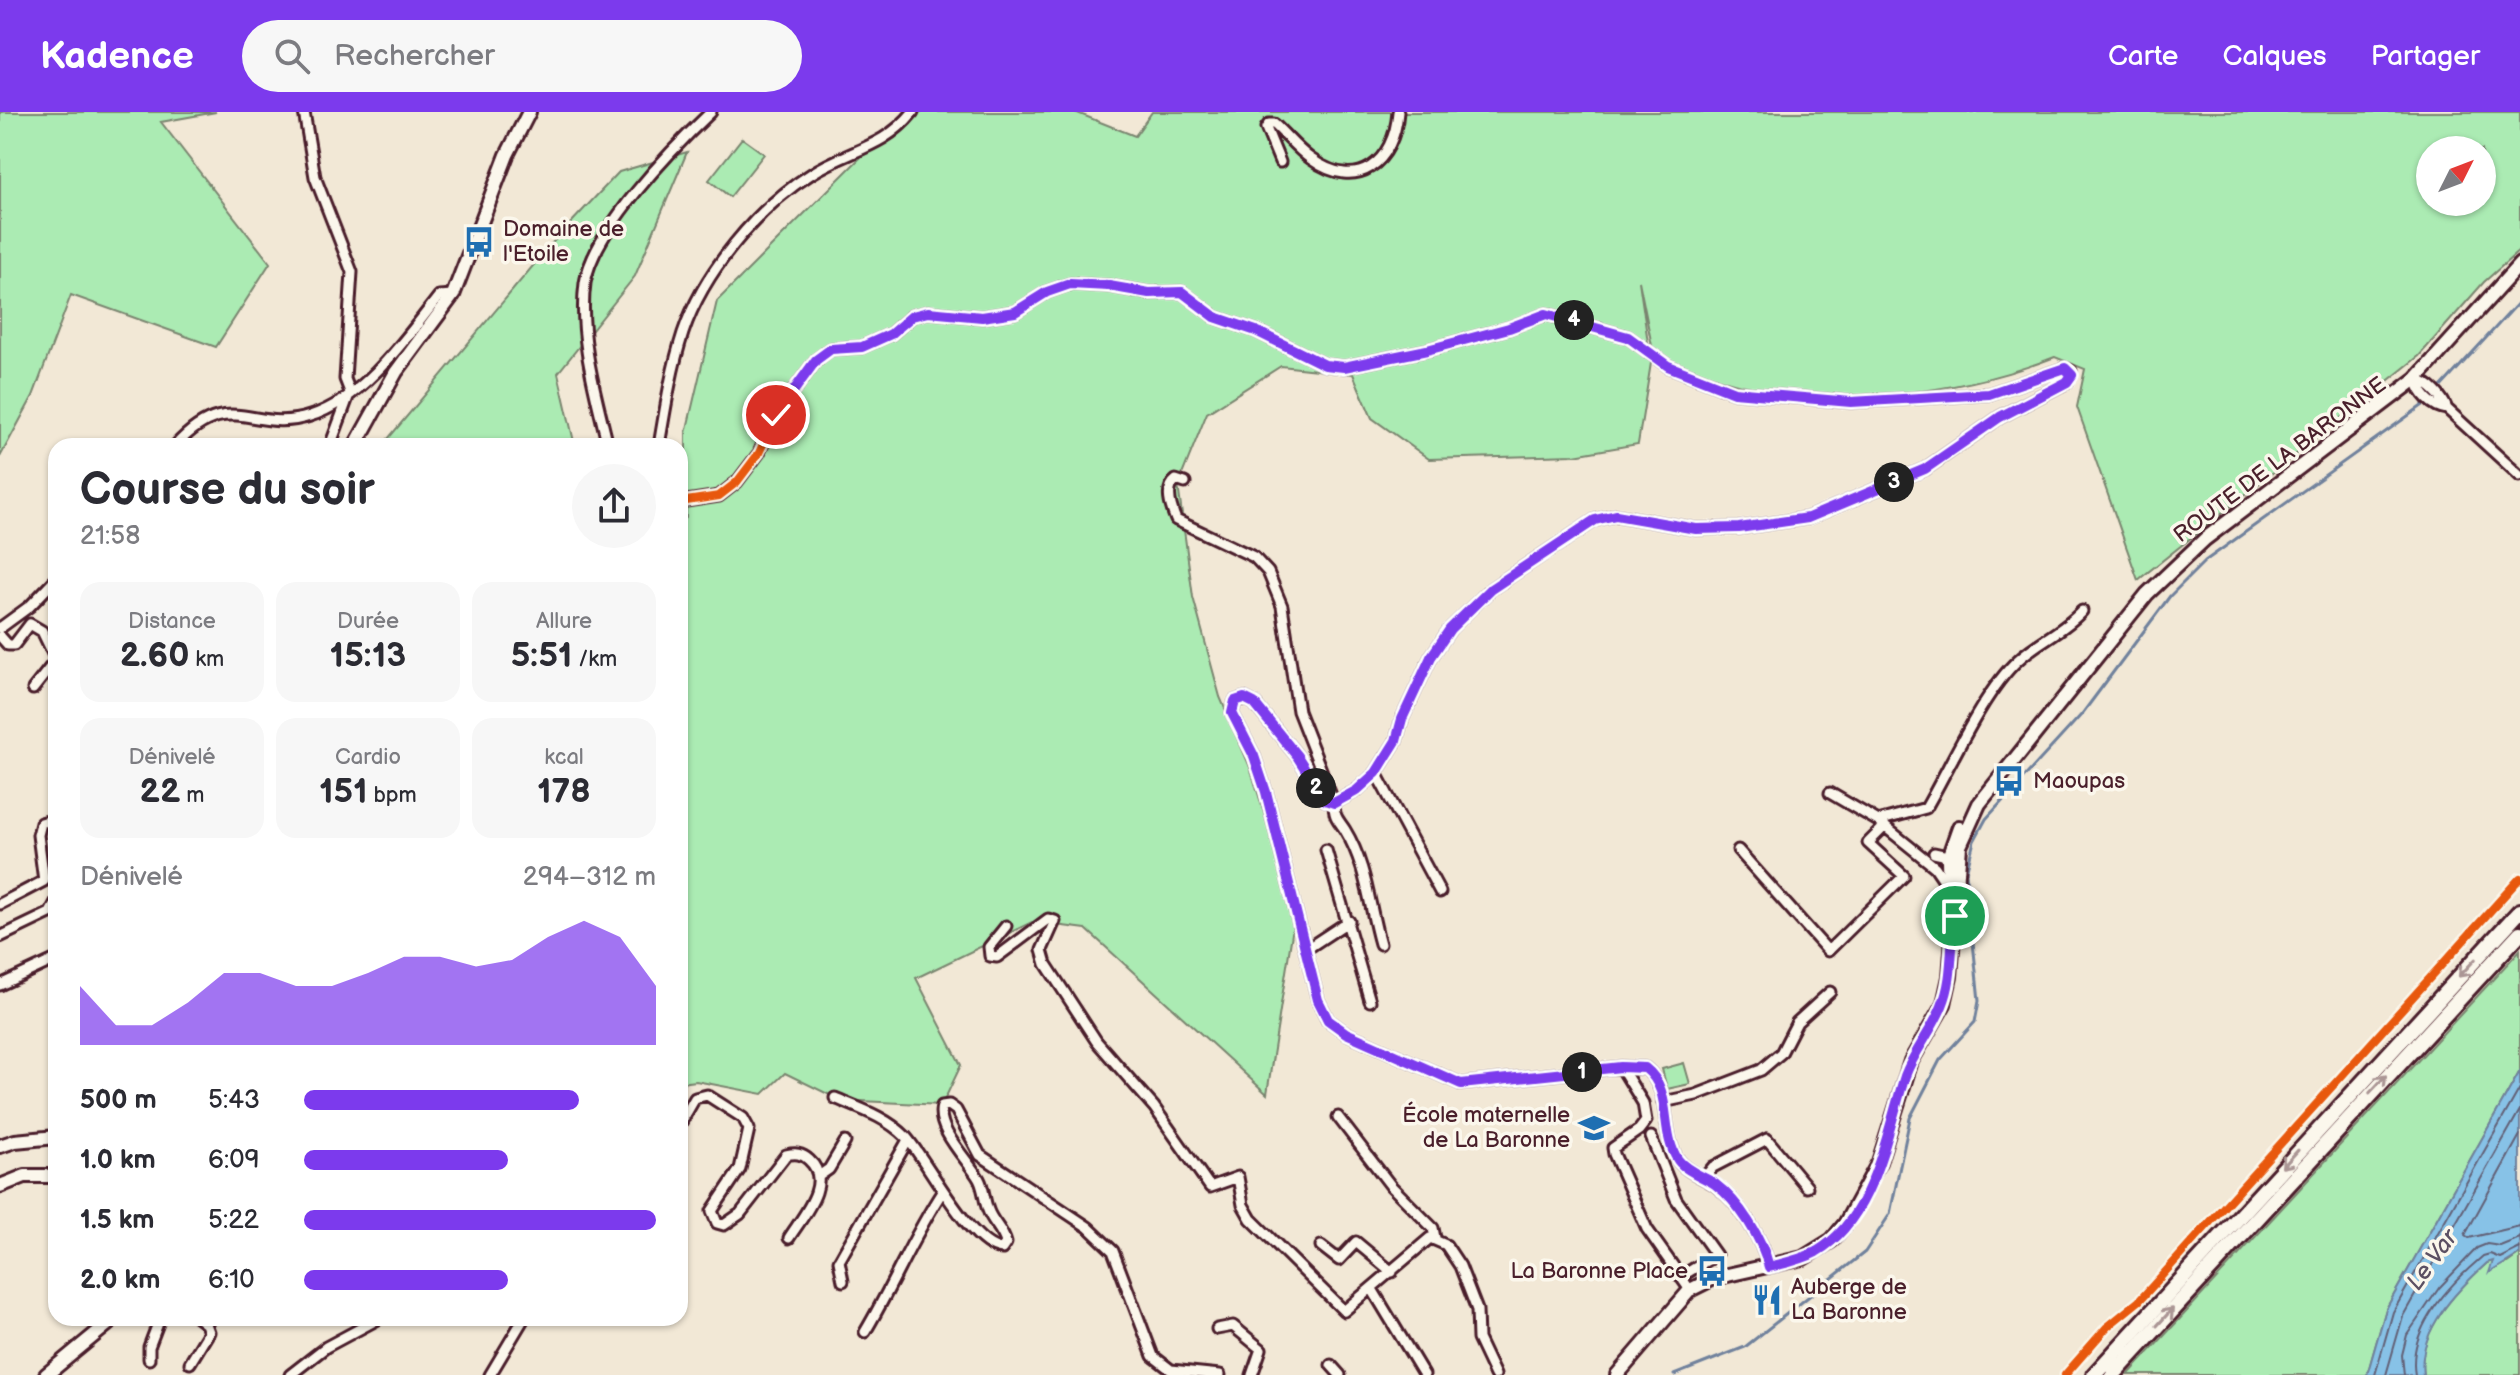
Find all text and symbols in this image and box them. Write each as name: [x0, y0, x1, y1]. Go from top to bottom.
search box: [242, 20, 802, 92]
text: Kadence: [40, 34, 194, 79]
icon: search: [270, 34, 314, 78]
text: Rechercher: [334, 38, 495, 74]
text: Carte: [2108, 40, 2178, 73]
text: Calques: [2222, 40, 2327, 73]
text: Partager: [2371, 40, 2480, 73]
north arrow: [2416, 136, 2496, 216]
map controls: [2416, 136, 2496, 216]
place label: Domaine de l'Etoile: [503, 216, 624, 268]
bus stop icon: Domaine de l'Etoile: [462, 225, 496, 259]
pin: 4: [1554, 300, 1594, 340]
text: 4: [1568, 306, 1580, 333]
street label: ROUTE DE LA BARONNE: [2168, 371, 2392, 549]
pin: [742, 381, 810, 449]
icon: check: [754, 393, 798, 437]
pin: 3: [1874, 462, 1914, 502]
text: Course du soir: [80, 464, 375, 517]
button: share: [572, 464, 656, 548]
text: 3: [1888, 468, 1900, 495]
text: 21:58: [80, 521, 140, 552]
text: Distance: [128, 608, 216, 635]
text: Durée: [337, 608, 399, 635]
text: Allure: [536, 608, 592, 635]
text: 2.60: [120, 635, 189, 676]
text: 15:13: [330, 635, 406, 676]
text: 5:51: [511, 635, 572, 676]
text: km: [189, 646, 224, 673]
text: /km: [572, 646, 617, 673]
text: Dénivelé: [128, 744, 216, 771]
text: Cardio: [335, 744, 401, 771]
text: kcal: [544, 744, 584, 771]
bus stop icon: Maoupas: [1992, 764, 2026, 798]
pin: 2: [1296, 768, 1336, 808]
place label: Maoupas: [2033, 768, 2125, 795]
text: 22: [140, 771, 180, 812]
text: 151: [319, 771, 367, 812]
text: 178: [537, 771, 591, 812]
text: 2: [1309, 774, 1323, 801]
text: m: [180, 782, 204, 809]
text: bpm: [367, 782, 417, 809]
text: Dénivelé: [80, 862, 183, 893]
text: 294–312 m: [523, 862, 656, 893]
pin: [1921, 882, 1989, 950]
icon: arrive: [1933, 894, 1977, 938]
one-way arrow: [2458, 958, 2476, 978]
pin: 1: [1562, 1052, 1602, 1092]
text: 1: [1577, 1058, 1587, 1085]
one-way arrow: [2369, 1074, 2387, 1094]
text: 500 m: [80, 1085, 157, 1116]
text: 5:43: [208, 1085, 260, 1116]
place label: École maternelle de La Baronne: [1402, 1101, 1570, 1154]
school or university icon: École maternelle de La Baronne: [1577, 1111, 1611, 1145]
text: 1.0 km: [80, 1145, 156, 1176]
text: 6:09: [208, 1145, 259, 1176]
one-way arrow: [2282, 1149, 2300, 1169]
text: 1.5 km: [80, 1205, 155, 1236]
text: 5:22: [208, 1205, 259, 1236]
water label: Le Var: [2400, 1222, 2465, 1296]
bus stop icon: La Baronne Place: [1695, 1254, 1729, 1288]
place label: La Baronne Place: [1511, 1258, 1688, 1285]
text: 2.0 km: [80, 1265, 160, 1296]
text: 6:10: [208, 1265, 255, 1296]
place label: Auberge de La Baronne: [1791, 1274, 1907, 1326]
restaurant icon: Auberge de La Baronne: [1750, 1283, 1784, 1317]
one-way arrow: [2156, 1308, 2174, 1328]

